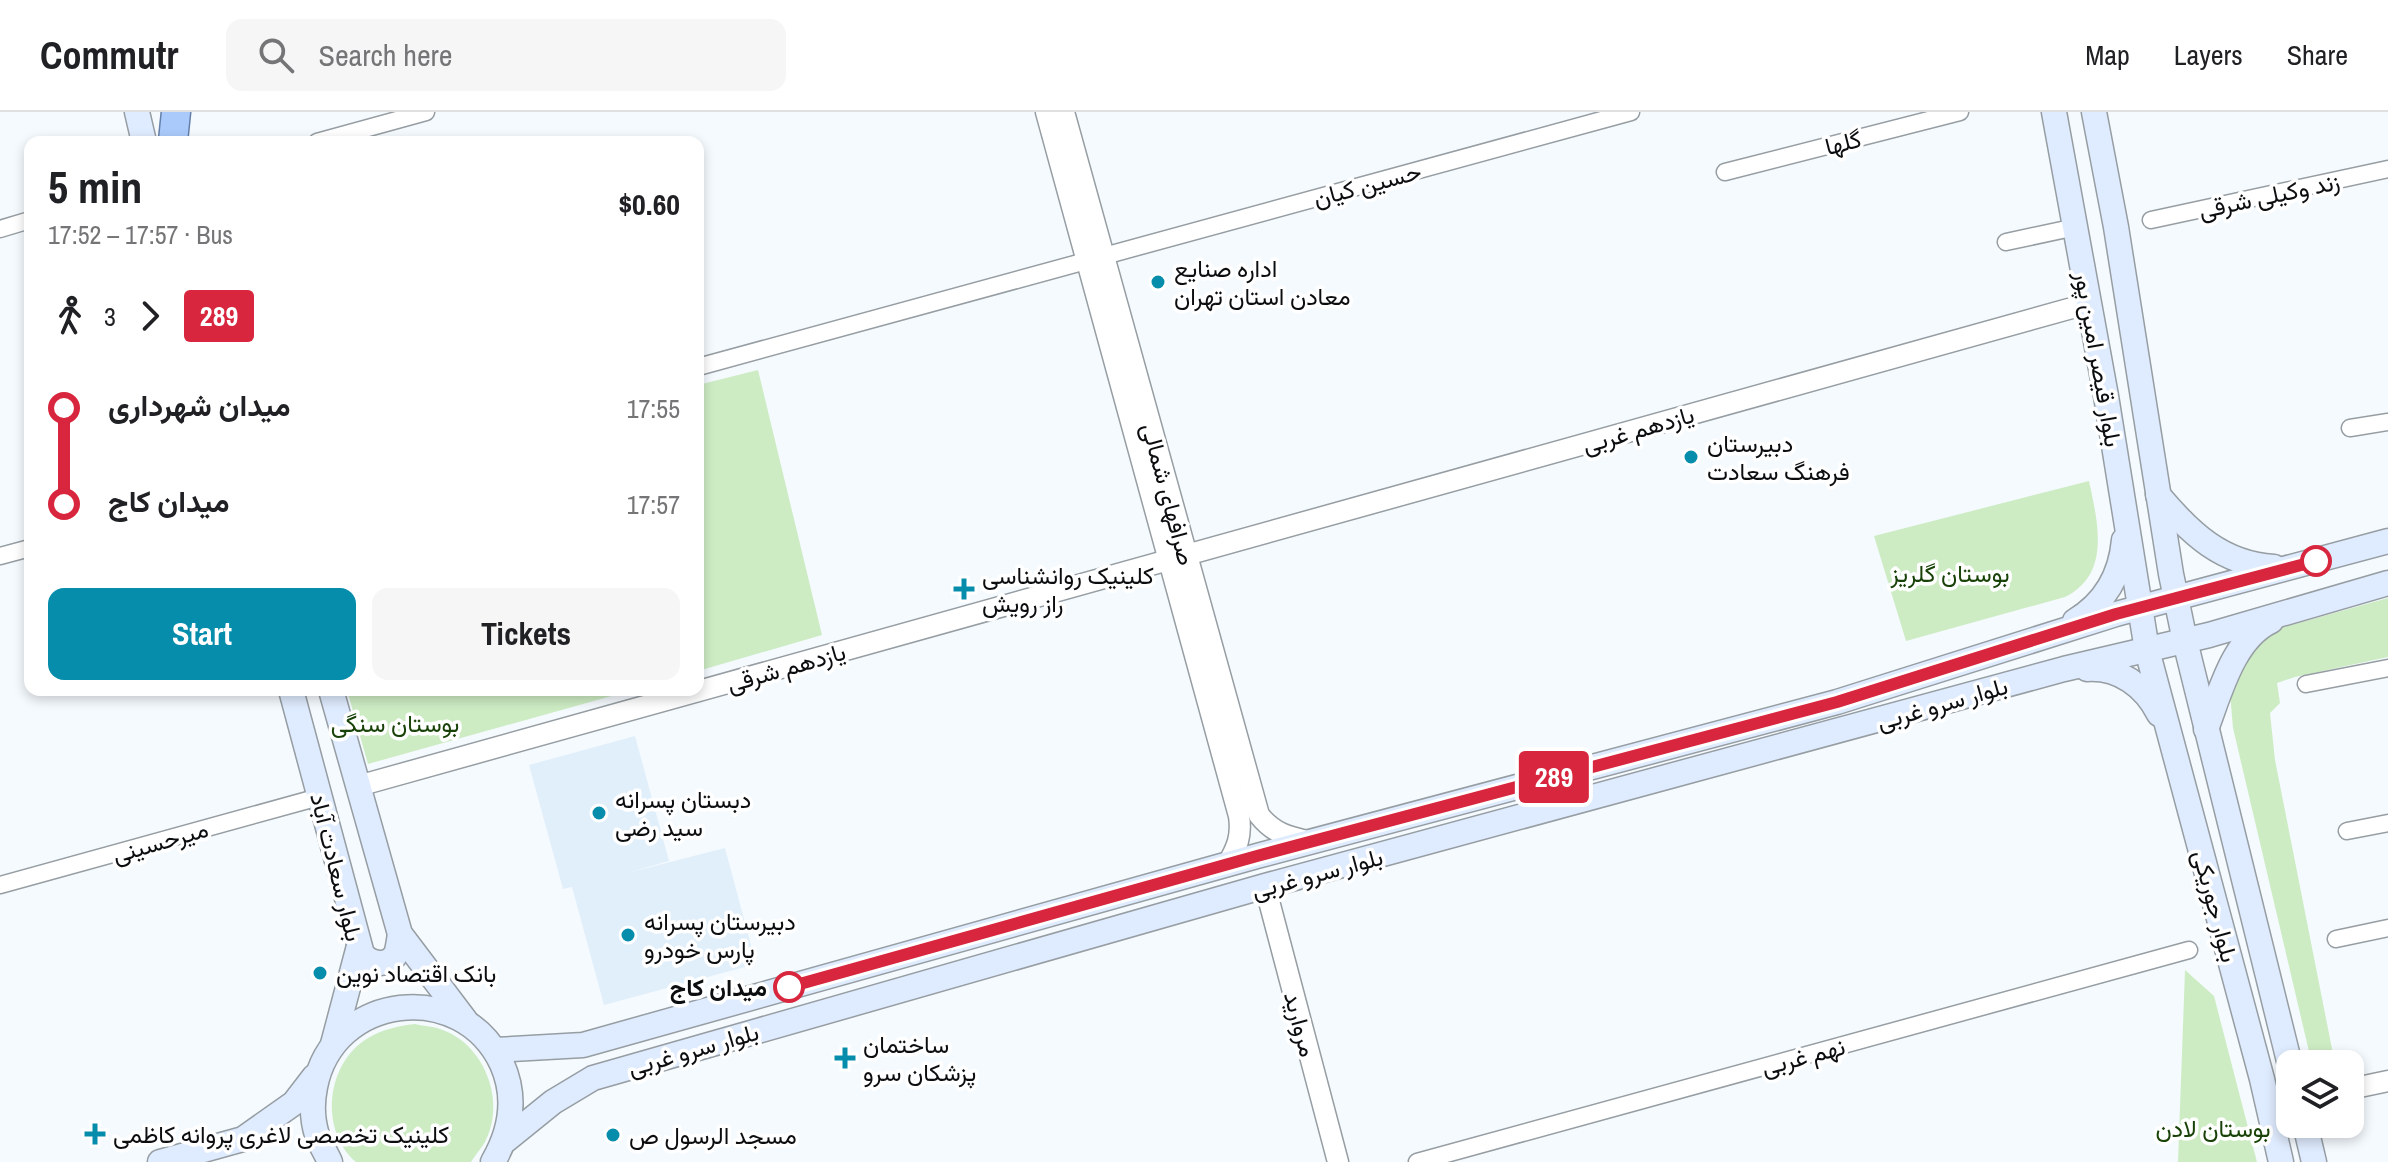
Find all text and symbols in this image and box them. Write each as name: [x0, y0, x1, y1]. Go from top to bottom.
search box: [226, 19, 786, 91]
text: Commutr: [40, 30, 178, 81]
icon: search: [254, 33, 298, 77]
text: Search here: [318, 35, 453, 75]
text: Map: [2085, 36, 2130, 74]
text: Layers: [2174, 36, 2243, 74]
text: Share: [2287, 36, 2348, 74]
street label: گلها: [1821, 122, 1865, 162]
street label: حسین کیان: [1309, 154, 1425, 214]
text: 5 min: [48, 157, 142, 217]
street label: زند وکیلی شرقی: [2196, 164, 2342, 226]
text: $0.60: [618, 184, 680, 224]
text: 17:52 – 17:57 · Bus: [48, 217, 233, 252]
place label: اداره صنایع معادن استان تهران: [1174, 252, 1350, 312]
street label: بلوار قیصر امین پور: [2067, 268, 2130, 450]
marker: اداره صنایع معادن استان تهران: [1149, 273, 1167, 291]
icon: walk: [48, 294, 92, 338]
icon: forward: [128, 294, 172, 338]
text: 289: [200, 297, 238, 335]
text: 3: [104, 299, 116, 334]
text: میدان شهرداری: [108, 385, 291, 425]
text: 17:55: [627, 391, 680, 426]
street label: یازدهم غربی: [1578, 398, 1698, 461]
street label: صرافهای شمالی: [1135, 419, 1203, 569]
place label: دبیرستان فرهنگ سعادت: [1707, 427, 1850, 487]
marker: دبیرستان فرهنگ سعادت: [1682, 448, 1700, 466]
text: میدان کاج: [108, 481, 229, 521]
text: 17:57: [627, 487, 680, 522]
unlabelled marker: [2301, 546, 2331, 576]
park label: بوستان گلریز: [1890, 557, 2009, 589]
place label: کلینیک روانشناسی راز رویش: [982, 559, 1154, 619]
marker: کلینیک روانشناسی راز رویش: [953, 578, 975, 600]
button: Start: [48, 588, 356, 680]
button: Tickets: [372, 588, 680, 680]
street label: یازدهم شرقی: [723, 635, 849, 700]
street label: بلوار سرو غربی: [1873, 669, 2011, 737]
park label: بوستان سنگی: [331, 707, 459, 739]
line badge: 289: [1508, 751, 1600, 803]
text: 289: [1535, 758, 1573, 796]
place label: دبستان پسرانه سید رضی: [615, 783, 751, 843]
street label: بلوار سعادت آباد: [303, 789, 371, 945]
marker: دبستان پسرانه سید رضی: [590, 804, 608, 822]
street label: میرحسینی: [108, 812, 212, 870]
street label: بلوار سرو غربی: [1248, 840, 1386, 906]
street label: بلوار جوریکی: [2186, 846, 2246, 966]
place label: دبیرستان پسرانه پارس خودرو: [644, 905, 796, 966]
marker: دبیرستان پسرانه پارس خودرو: [619, 926, 637, 944]
place label: بانک اقتصاد نوین: [336, 957, 496, 989]
marker: بانک اقتصاد نوین: [311, 964, 329, 982]
place label: میدان کاج: [670, 971, 767, 1004]
marker: میدان کاج: [774, 972, 804, 1002]
street label: مروارید: [1277, 988, 1325, 1060]
street label: بلوار سرو غربی: [624, 1015, 762, 1083]
place label: ساختمان پزشکان سرو: [863, 1028, 976, 1089]
street label: نهم غربی: [1758, 1029, 1849, 1083]
marker: ساختمان پزشکان سرو: [834, 1047, 856, 1069]
map controls: [2276, 1050, 2364, 1138]
button: layers: [2276, 1050, 2364, 1138]
park label: بوستان لادن: [2155, 1112, 2271, 1144]
place label: کلینیک تخصصی لاغری پروانه کاظمی: [113, 1118, 449, 1151]
place label: مسجد الرسول ص: [629, 1119, 797, 1151]
marker: کلینیک تخصصی لاغری پروانه کاظمی: [84, 1123, 106, 1145]
marker: مسجد الرسول ص: [604, 1126, 622, 1144]

